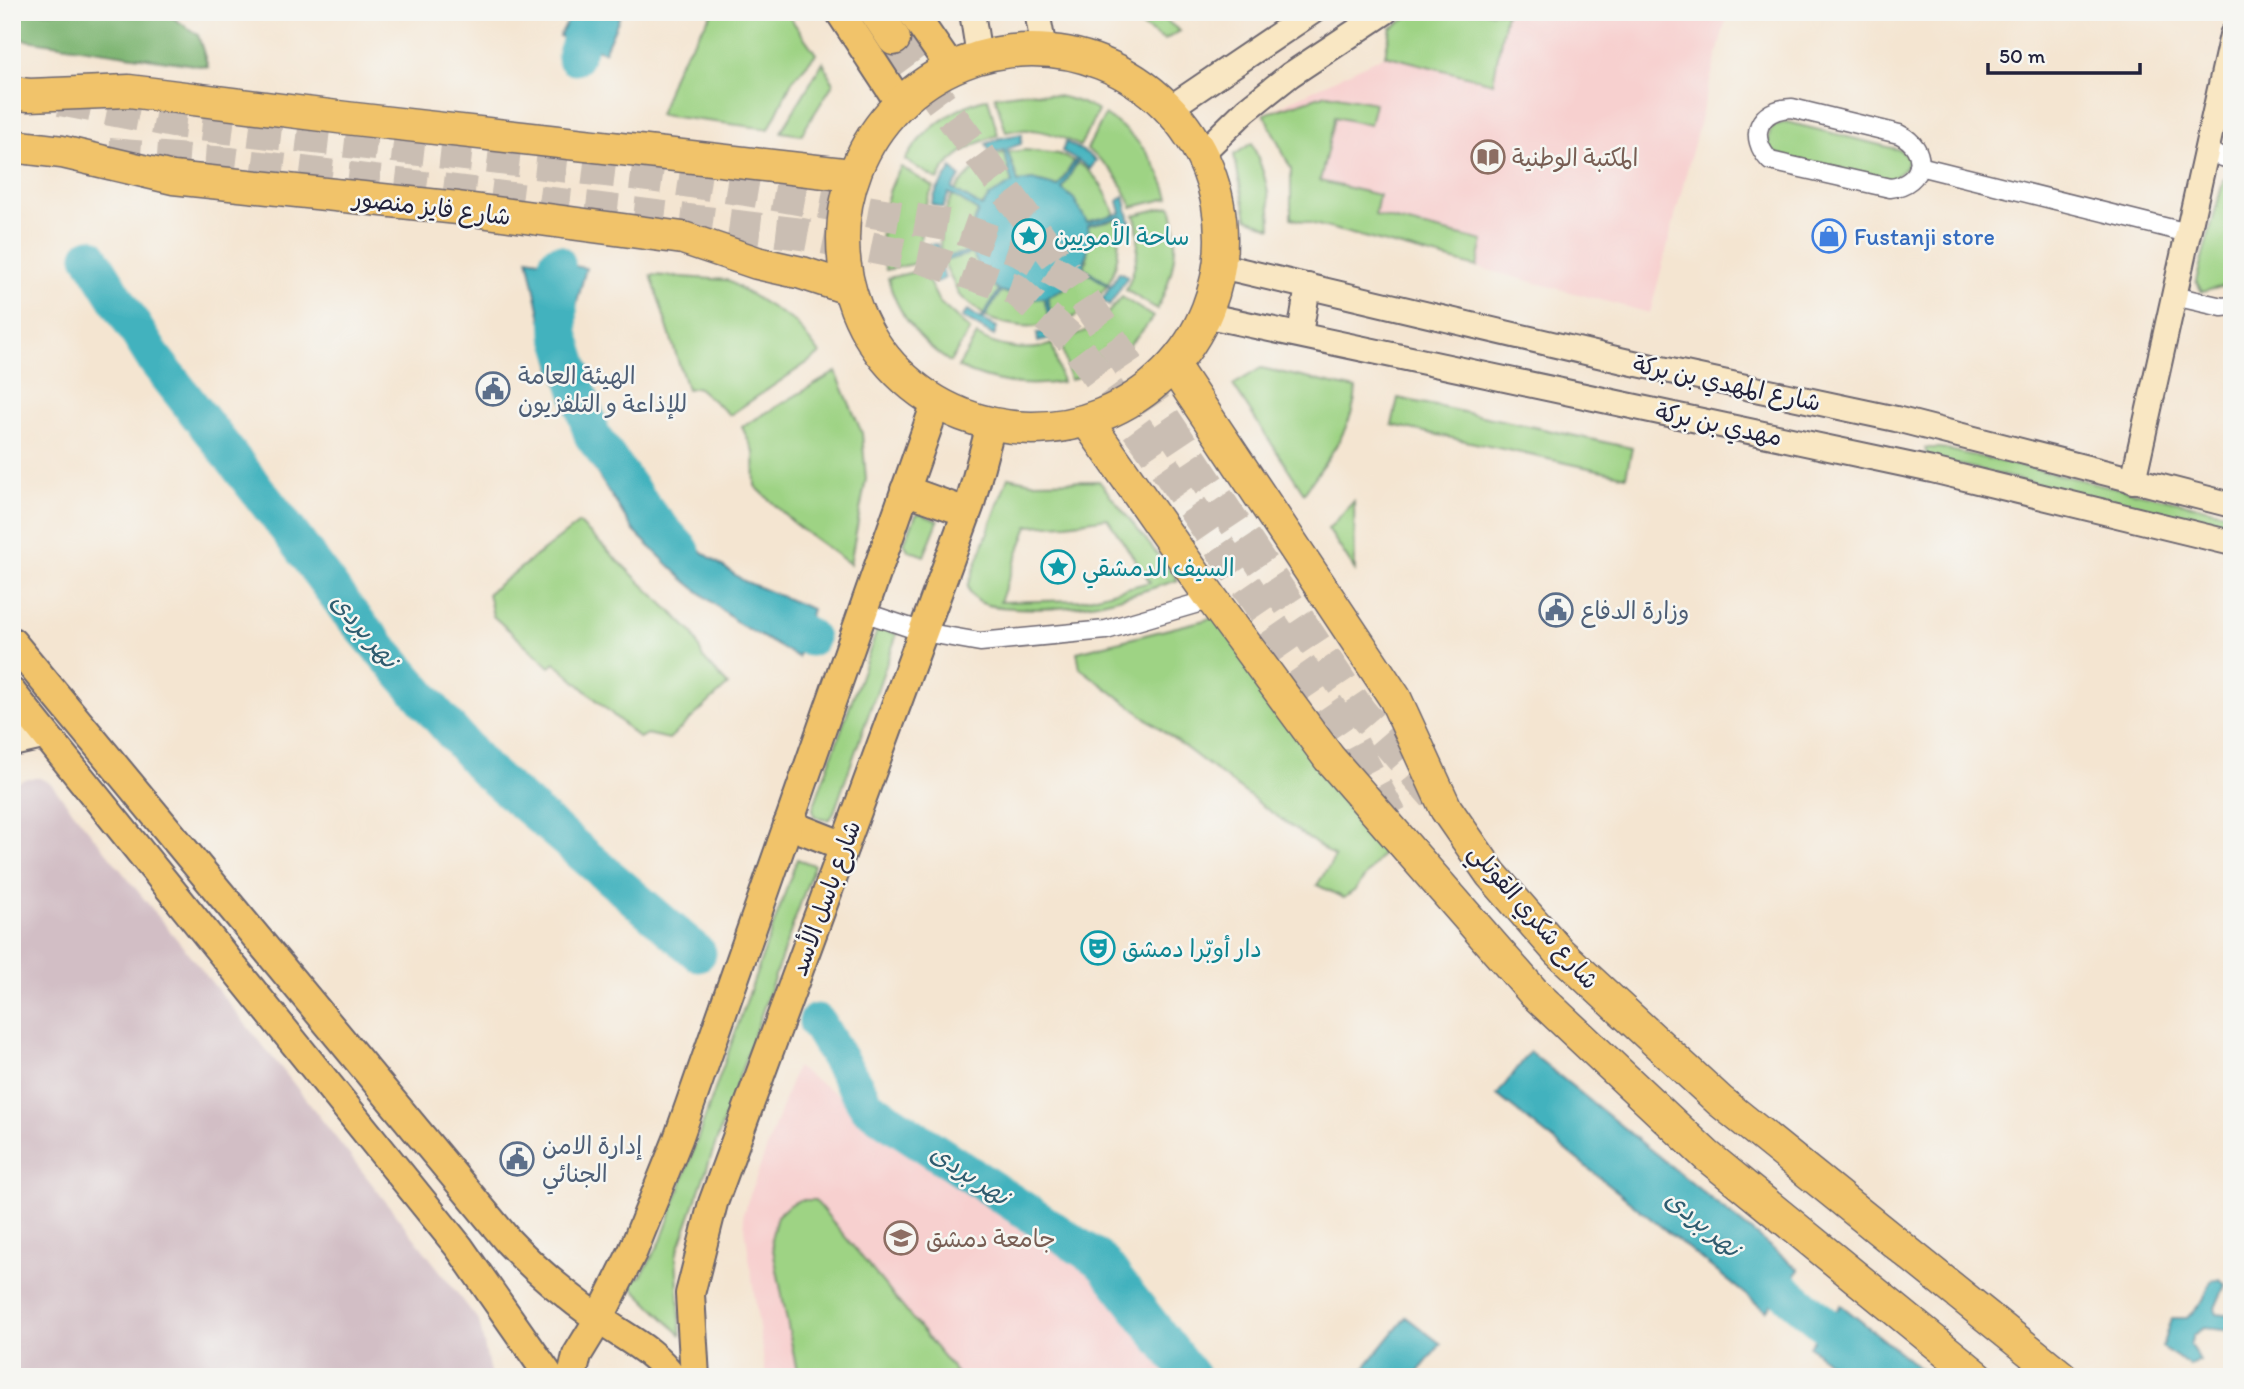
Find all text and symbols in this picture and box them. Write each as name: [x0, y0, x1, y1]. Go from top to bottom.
scale bar: [1988, 32, 2141, 76]
text: 50 m: [1999, 43, 2046, 68]
library icon: المكتبة الوطنية: [1469, 138, 1507, 176]
place label: المكتبة الوطنية: [1512, 143, 1638, 173]
street label: شارع فايز منصور: [349, 183, 512, 234]
place icon: ساحة الأمويين: [1010, 217, 1048, 255]
shop icon: Fustanji store: [1810, 217, 1848, 255]
place label: ساحة الأمويين: [1054, 220, 1190, 252]
place label: Fustanji store: [1854, 222, 1995, 251]
street label: شارع المهدي بن بركة: [1630, 349, 1824, 420]
place label: الهيئة العامة للإذاعة و التلفزيون: [518, 361, 687, 419]
public building icon: الهيئة العامة للإذاعة و التلفزيون: [474, 370, 512, 408]
street label: مهدي بن بركة: [1652, 396, 1785, 454]
place icon: السيف الدمشقي: [1039, 548, 1077, 586]
place label: السيف الدمشقي: [1082, 553, 1235, 589]
water label: نهر بردى: [324, 586, 408, 677]
public building icon: وزارة الدفاع: [1537, 591, 1575, 629]
place label: وزارة الدفاع: [1580, 596, 1689, 628]
street label: شارع باسل الأسد: [782, 816, 869, 980]
street label: شارع شكري القوتلي: [1458, 837, 1605, 999]
theatre icon: دار أوبّرا دمشق: [1079, 929, 1117, 967]
place label: دار أوبّرا دمشق: [1122, 934, 1262, 963]
place label: إدارة الامن الجنائي: [542, 1131, 642, 1195]
water label: نهر بردى: [924, 1136, 1018, 1214]
public building icon: إدارة الامن الجنائي: [498, 1140, 536, 1178]
water label: نهر بردى: [1659, 1182, 1750, 1266]
school or university icon: جامعة دمشق: [882, 1219, 920, 1257]
place label: جامعة دمشق: [926, 1224, 1056, 1253]

